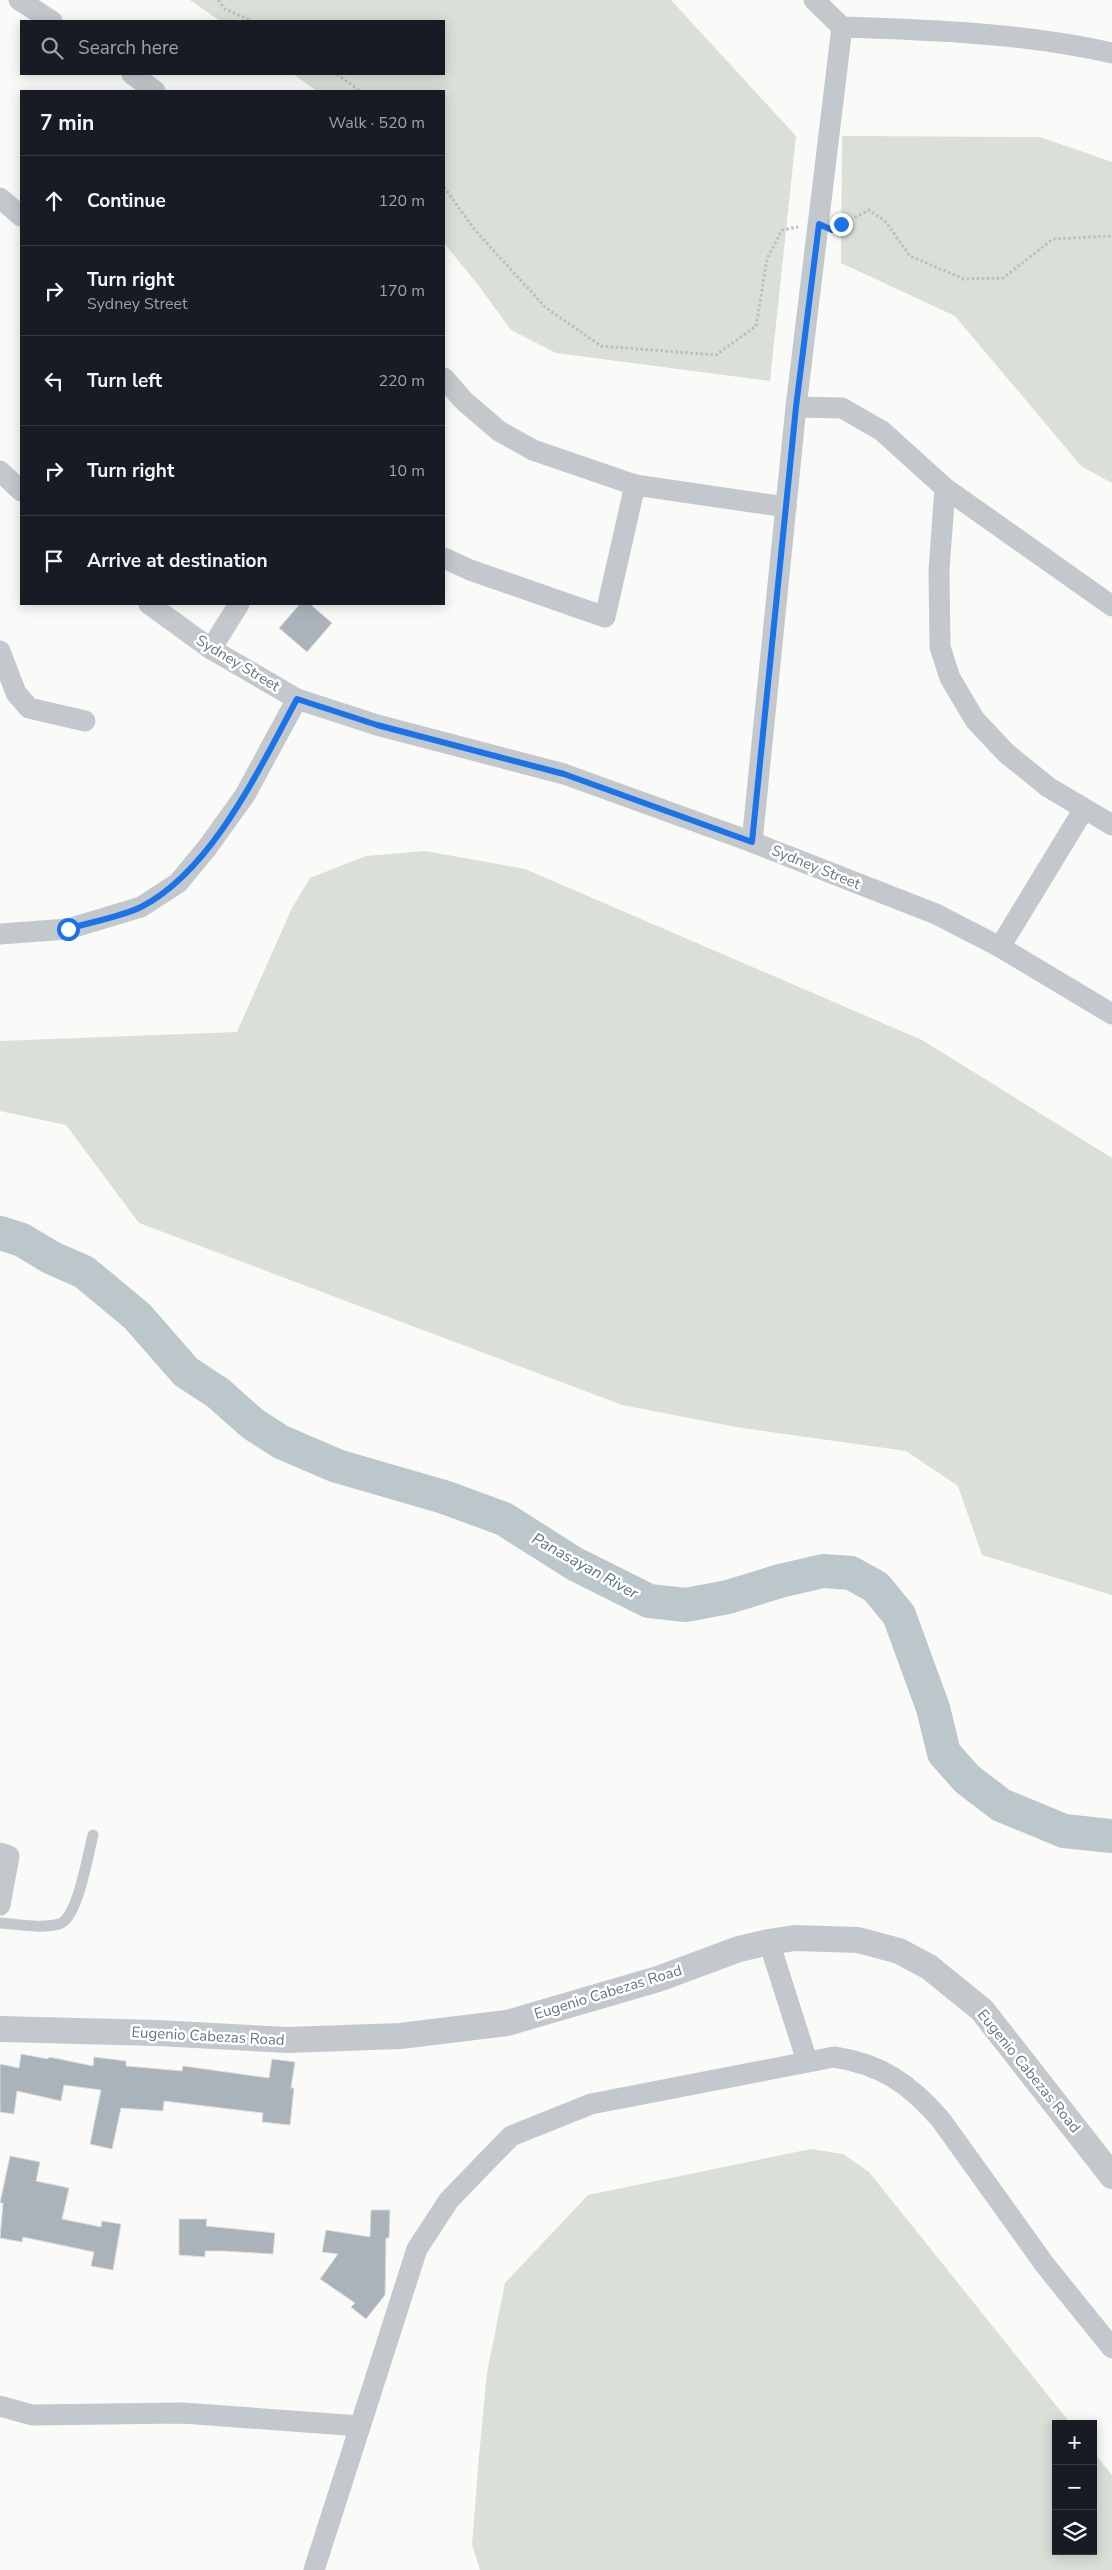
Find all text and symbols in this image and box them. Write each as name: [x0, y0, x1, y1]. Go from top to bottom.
search box: [20, 20, 445, 75]
icon: search: [38, 34, 66, 62]
text: Search here: [78, 35, 179, 61]
text: 7 min: [40, 109, 94, 137]
text: Walk · 520 m: [329, 112, 425, 134]
icon: ahead: [40, 187, 68, 215]
text: Continue: [87, 188, 166, 214]
text: 120 m: [378, 190, 425, 212]
route end: [830, 213, 853, 236]
text: Turn right: [87, 267, 174, 293]
icon: right: [40, 277, 68, 305]
text: 170 m: [378, 280, 425, 302]
text: Sydney Street: [87, 293, 188, 315]
icon: left: [40, 367, 68, 395]
text: Turn left: [87, 368, 162, 394]
text: 220 m: [378, 370, 425, 392]
icon: right: [40, 457, 68, 485]
text: Turn right: [87, 458, 174, 484]
text: 10 m: [388, 460, 425, 482]
icon: arrive: [40, 547, 68, 575]
text: Arrive at destination: [87, 548, 268, 574]
street label: Sydney Street: [192, 630, 284, 696]
street label: Sydney Street: [769, 840, 864, 894]
route start: [57, 918, 80, 941]
water label: Panasayan River: [528, 1528, 643, 1605]
street label: Eugenio Cabezas Road: [532, 1960, 684, 2024]
street label: Eugenio Cabezas Road: [973, 2005, 1085, 2137]
street label: Eugenio Cabezas Road: [131, 2022, 285, 2050]
map controls: [1052, 2420, 1097, 2555]
button: +: [1052, 2420, 1097, 2465]
button: −: [1052, 2465, 1097, 2510]
button: layers: [1052, 2510, 1097, 2555]

